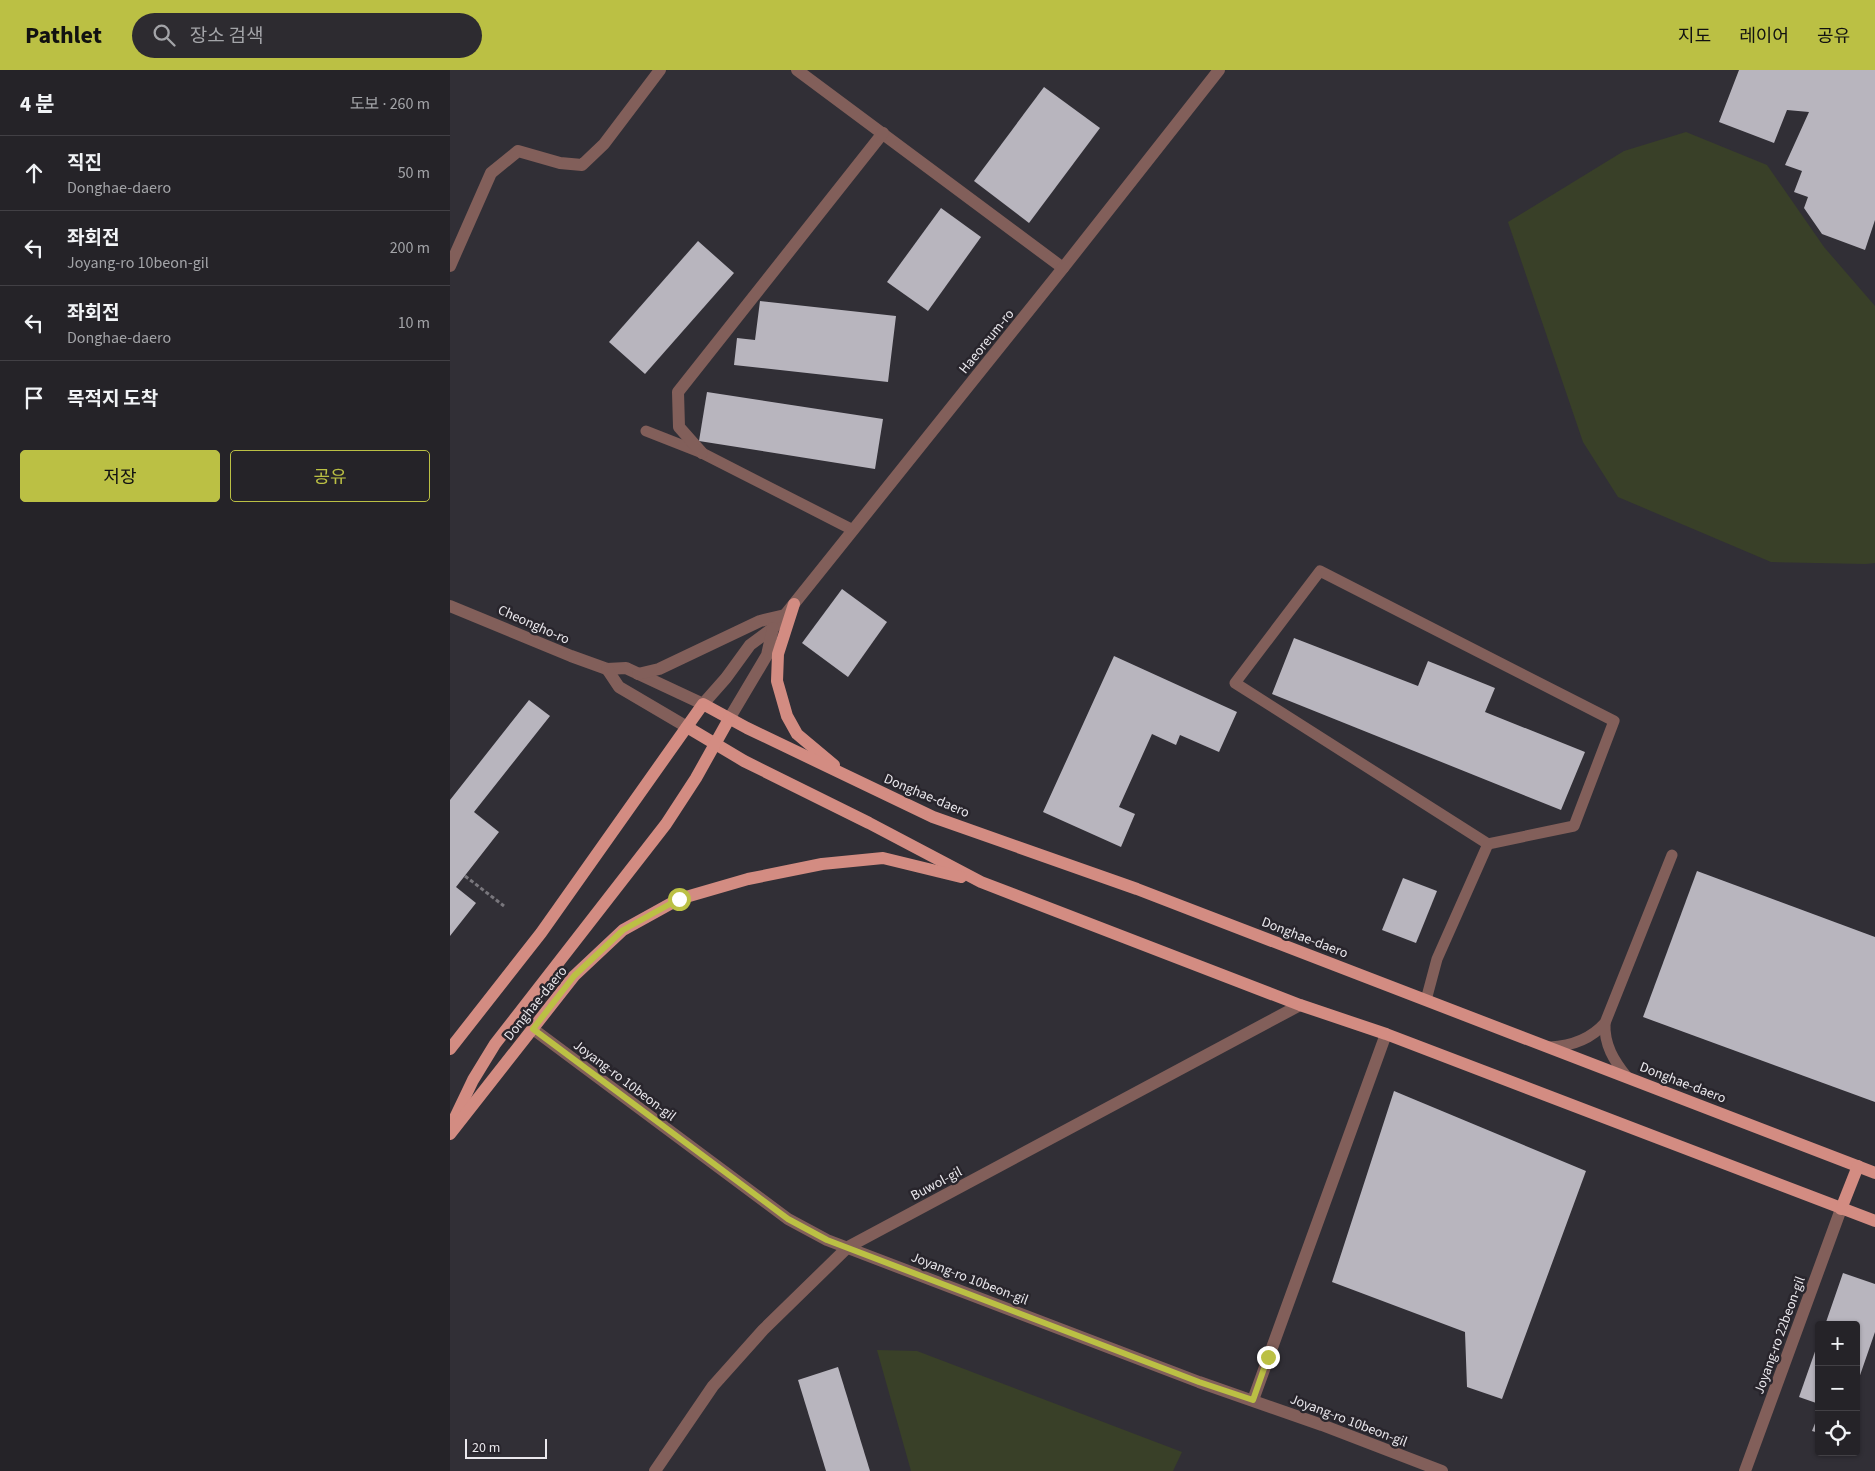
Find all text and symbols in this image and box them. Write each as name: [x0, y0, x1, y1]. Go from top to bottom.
search box: [132, 13, 482, 58]
text: Pathlet: [25, 18, 102, 53]
icon: search: [150, 21, 178, 49]
text: 장소 검색: [190, 23, 264, 50]
text: 지도: [1678, 24, 1711, 49]
text: 레이어: [1739, 24, 1789, 49]
text: 공유: [1817, 24, 1850, 49]
text: 4 분: [20, 89, 55, 119]
text: 도보 · 260 m: [350, 93, 430, 115]
text: 직진: [67, 150, 102, 177]
icon: ahead: [20, 159, 48, 187]
text: 50 m: [398, 162, 430, 184]
text: Donghae-daero: [67, 177, 171, 199]
text: 좌회전: [67, 225, 119, 252]
icon: left: [20, 234, 48, 262]
text: 200 m: [390, 237, 430, 259]
text: Joyang-ro 10beon-gil: [67, 252, 209, 274]
text: 좌회전: [67, 300, 119, 327]
street label: Haeoreum-ro: [954, 305, 1019, 378]
icon: left: [20, 309, 48, 337]
text: 10 m: [398, 312, 430, 334]
text: Donghae-daero: [67, 327, 171, 349]
icon: arrive: [20, 384, 48, 412]
text: 목적지 도착: [67, 386, 158, 413]
button: 저장: [20, 450, 220, 502]
button: 공유: [230, 450, 430, 502]
street label: Cheongho-ro: [494, 600, 573, 650]
street label: Donghae-daero: [881, 769, 972, 823]
route start: [668, 888, 691, 911]
street label: Donghae-daero: [1259, 912, 1351, 964]
street label: Donghae-daero: [499, 962, 572, 1045]
street label: Joyang-ro 10beon-gil: [569, 1035, 680, 1126]
street label: Donghae-daero: [1637, 1057, 1729, 1109]
street label: Buwol-gil: [907, 1162, 966, 1206]
street label: Joyang-ro 10beon-gil: [908, 1247, 1032, 1311]
street label: Joyang-ro 22beon-gil: [1749, 1273, 1811, 1397]
map controls: [1815, 1321, 1860, 1456]
button: +: [1815, 1321, 1860, 1366]
route end: [1257, 1346, 1280, 1369]
button: −: [1815, 1366, 1860, 1411]
street label: Joyang-ro 10beon-gil: [1287, 1389, 1411, 1453]
button: locate: [1815, 1411, 1860, 1456]
scale bar: [465, 1436, 548, 1459]
text: 20 m: [472, 1438, 500, 1458]

